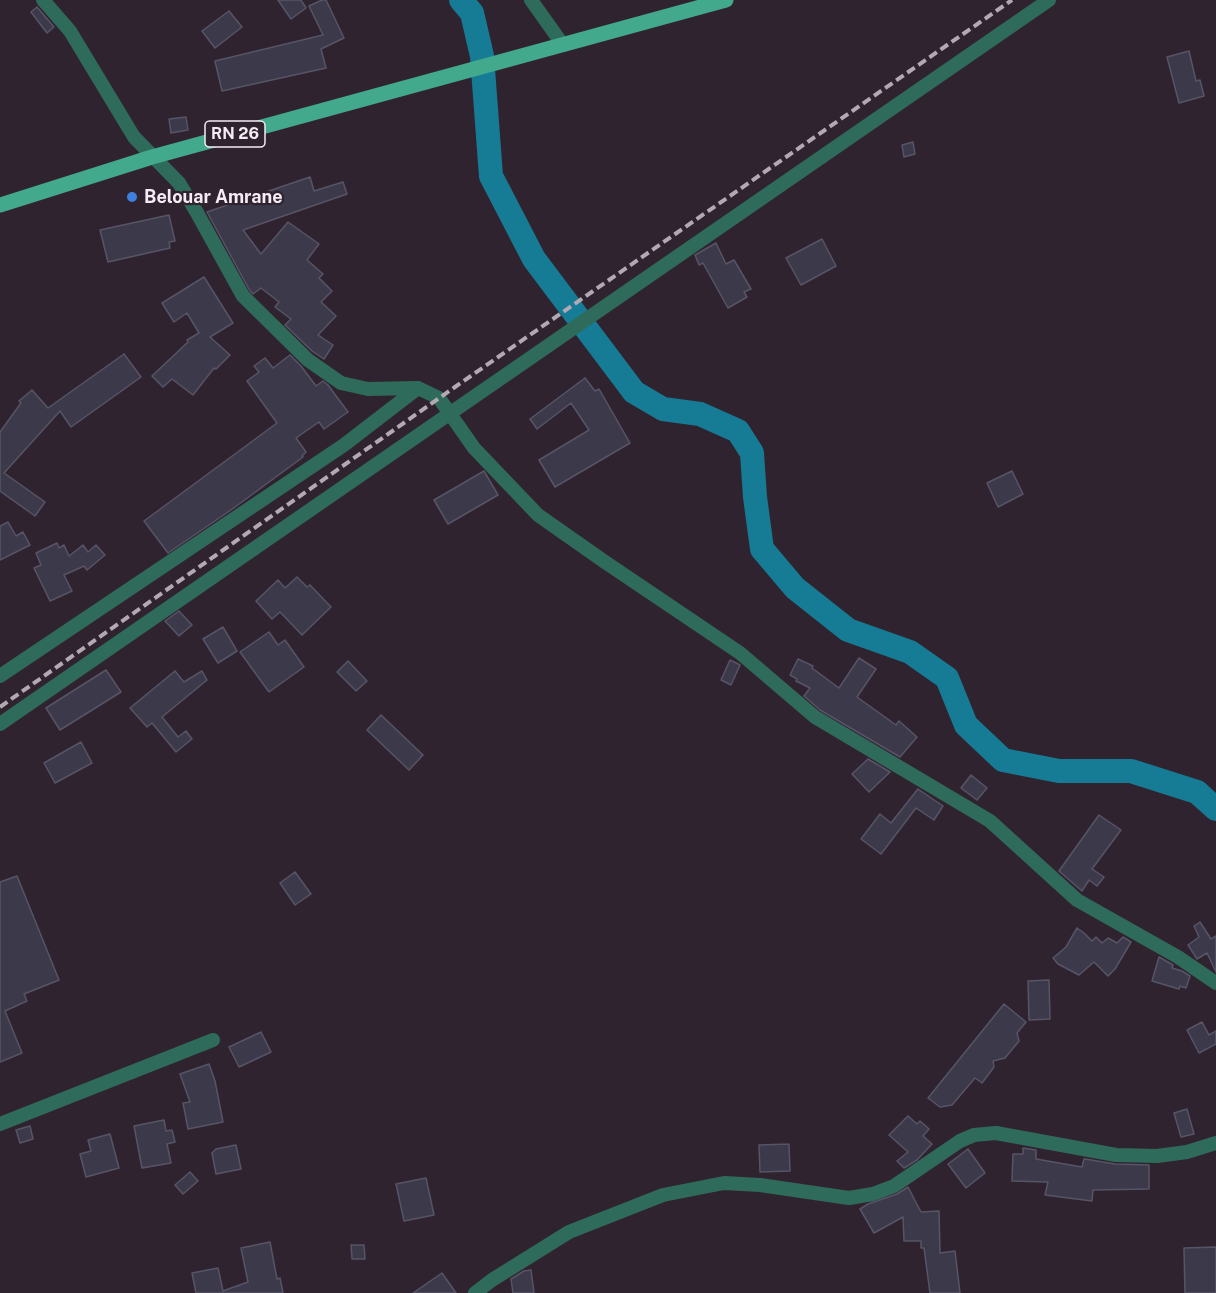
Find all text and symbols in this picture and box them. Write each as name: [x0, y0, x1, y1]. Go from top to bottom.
road number: RN 26: [205, 121, 265, 147]
place label: Belouar Amrane: [144, 186, 283, 208]
marker: Belouar Amrane: [125, 190, 139, 204]

